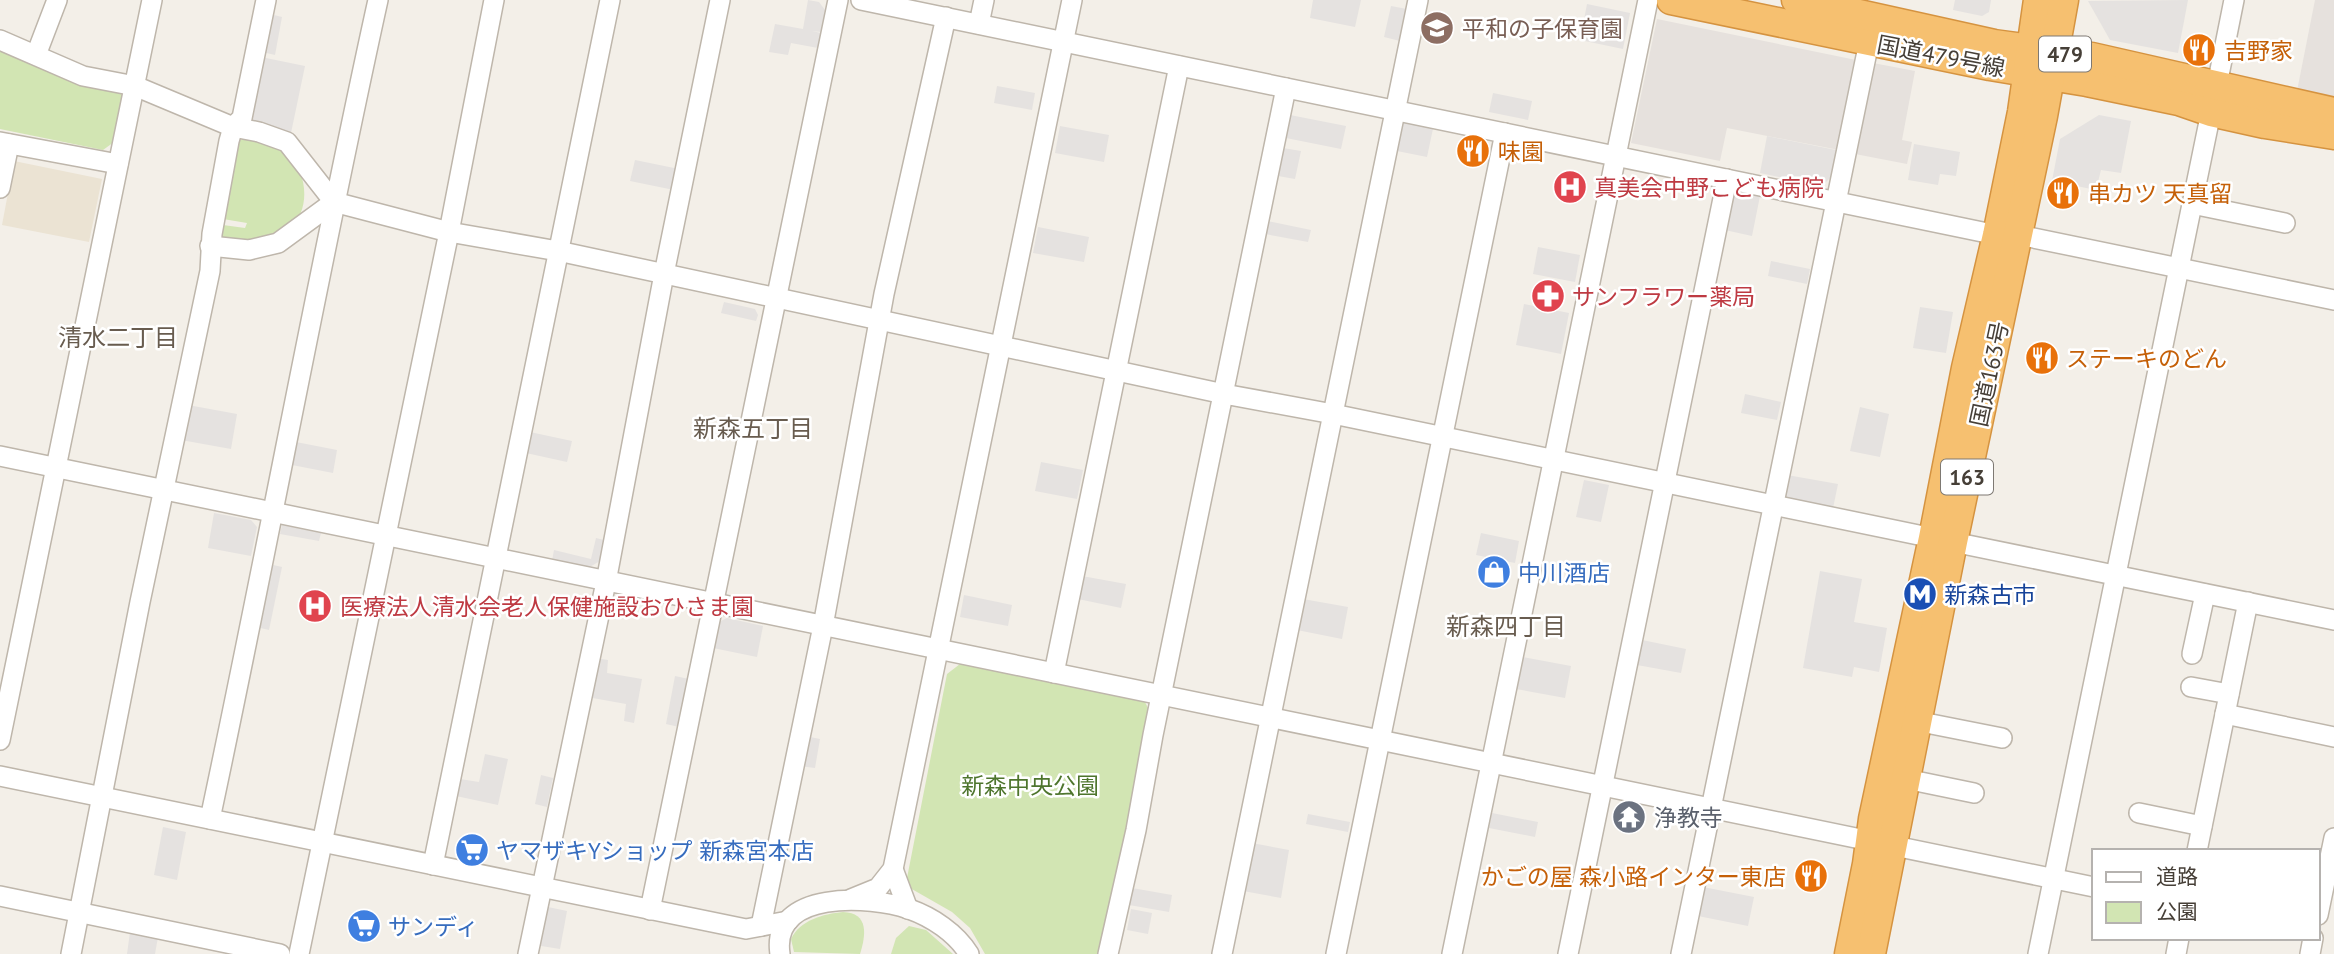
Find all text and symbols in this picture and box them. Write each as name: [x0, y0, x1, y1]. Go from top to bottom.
school or university icon: 平和の子保育園: [1418, 9, 1456, 47]
place label: 平和の子保育園: [1462, 14, 1623, 43]
street label: 国道479号線: [1875, 29, 2007, 83]
restaurant icon: 吉野家: [2180, 31, 2218, 69]
road number: 479: [2039, 36, 2091, 72]
place label: 吉野家: [2224, 36, 2293, 65]
restaurant icon: 味園: [1454, 132, 1492, 170]
place label: 味園: [1498, 137, 1544, 166]
hospital icon: 真美会中野こども病院: [1551, 168, 1589, 206]
place label: 真美会中野こども病院: [1594, 173, 1824, 202]
restaurant icon: 串カツ 天真留: [2044, 174, 2082, 212]
place label: 串カツ 天真留: [2088, 179, 2232, 208]
pharmacy icon: サンフラワー薬局: [1529, 277, 1567, 315]
place label: サンフラワー薬局: [1572, 282, 1755, 311]
street label: 国道163号: [1964, 319, 2014, 429]
district label: 清水二丁目: [58, 322, 178, 353]
restaurant icon: ステーキのどん: [2023, 339, 2061, 377]
place label: ステーキのどん: [2066, 344, 2227, 373]
district label: 新森五丁目: [693, 413, 813, 444]
road number: 163: [1941, 460, 1993, 494]
shop icon: 中川酒店: [1475, 553, 1513, 591]
place label: 中川酒店: [1518, 558, 1610, 587]
metro station icon: 新森古市: [1901, 575, 1939, 613]
place label: 新森古市: [1944, 580, 2036, 609]
hospital icon: 医療法人清水会老人保健施設おひさま園: [296, 587, 334, 625]
place label: 医療法人清水会老人保健施設おひさま園: [340, 592, 754, 621]
district label: 新森四丁目: [1446, 611, 1566, 642]
park label: 新森中央公園: [961, 771, 1099, 800]
temple icon: 浄教寺: [1610, 798, 1648, 836]
place label: 浄教寺: [1654, 803, 1723, 832]
supermarket icon: ヤマザキYショップ 新森宮本店: [453, 831, 491, 869]
place label: ヤマザキYショップ 新森宮本店: [496, 836, 814, 865]
legend: [2092, 849, 2320, 940]
restaurant icon: かごの屋 森小路インター東店: [1792, 857, 1830, 895]
place label: かごの屋 森小路インター東店: [1481, 862, 1786, 891]
text: 道路: [2156, 863, 2198, 890]
text: 公園: [2156, 898, 2198, 925]
supermarket icon: サンディ: [345, 907, 383, 945]
place label: サンディ: [388, 912, 478, 941]

